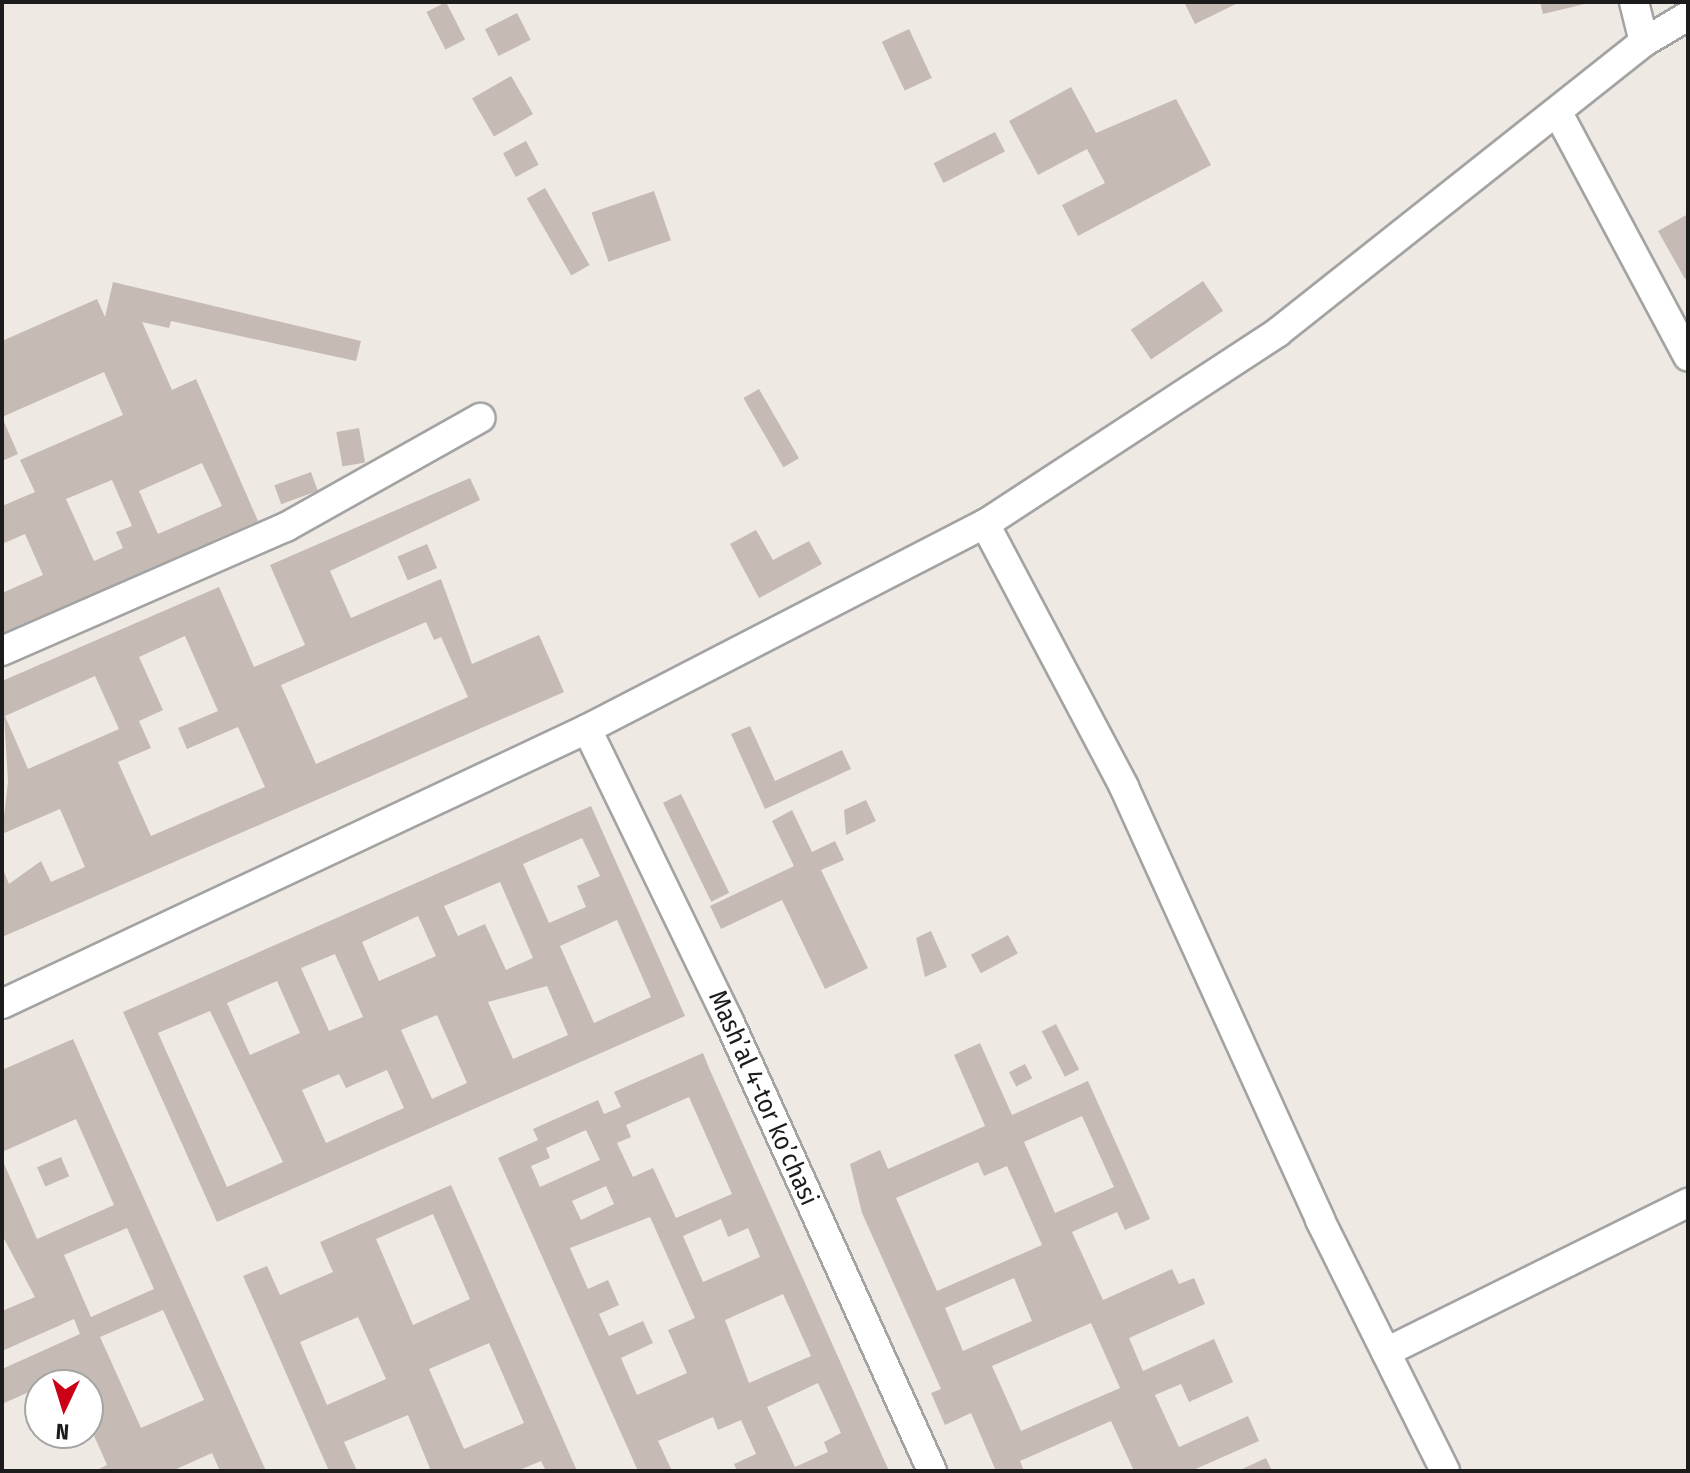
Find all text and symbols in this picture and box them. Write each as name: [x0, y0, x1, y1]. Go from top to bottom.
street label: Mashʼal 4-tor koʼchasi: [702, 986, 824, 1210]
north arrow: [24, 1369, 104, 1449]
text: N: [55, 1418, 70, 1445]

